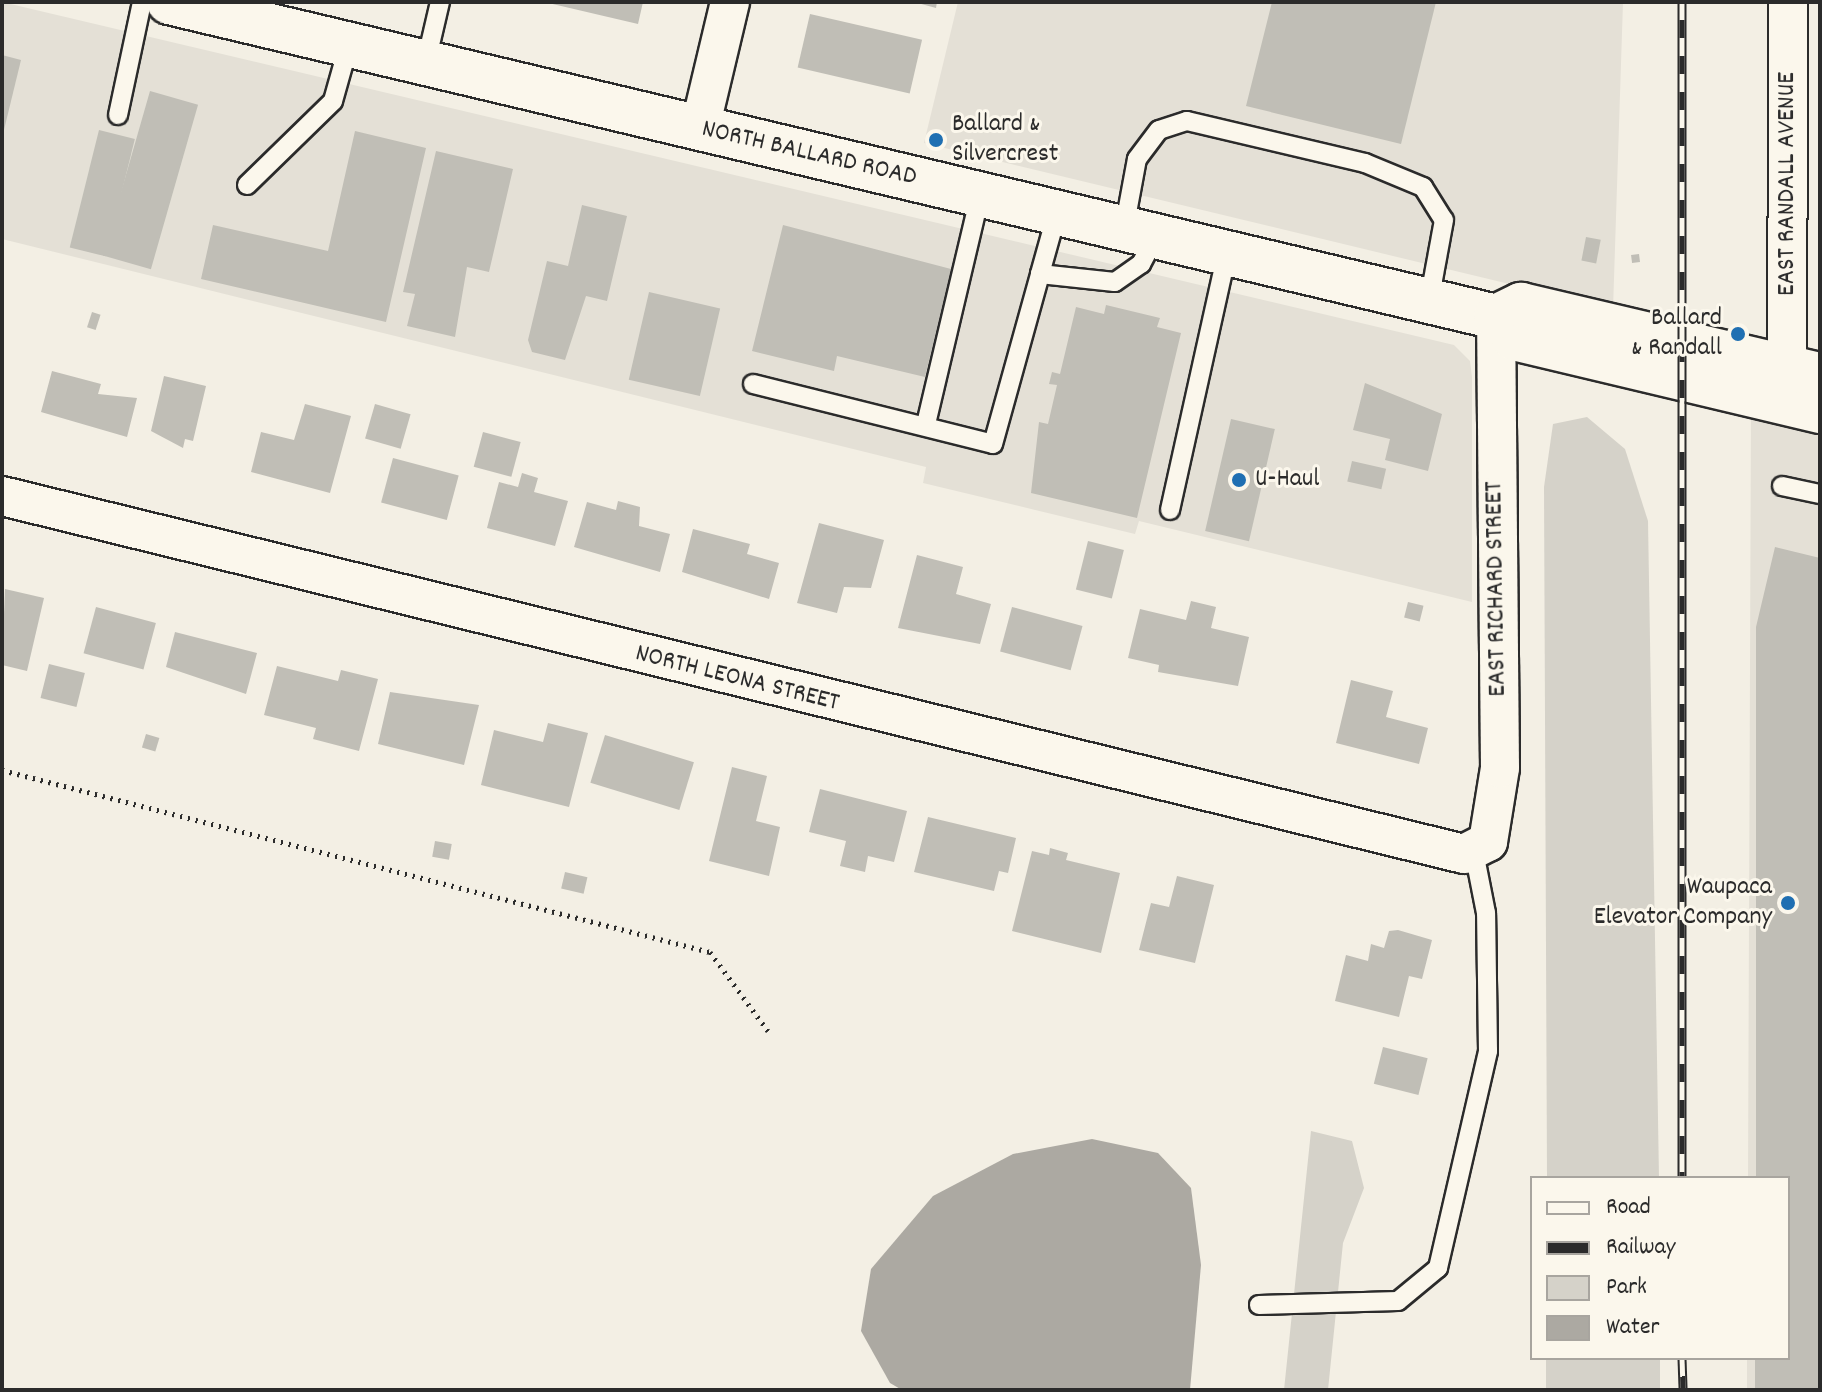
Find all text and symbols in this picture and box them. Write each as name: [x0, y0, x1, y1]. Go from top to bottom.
street label: EAST RANDALL AVENUE: [1772, 72, 1804, 296]
place label: Ballard & Silvercrest: [952, 109, 1058, 170]
street label: NORTH BALLARD ROAD: [699, 114, 919, 194]
marker: Ballard & Silvercrest: [927, 131, 945, 149]
place label: Ballard & Randall: [1631, 303, 1722, 364]
marker: Ballard & Randall: [1729, 325, 1747, 343]
place label: U-Haul: [1255, 464, 1319, 496]
marker: U-Haul: [1230, 471, 1248, 489]
street label: EAST RICHARD STREET: [1480, 481, 1514, 697]
street label: NORTH LEONA STREET: [632, 639, 842, 719]
place label: Waupaca Elevator Company: [1594, 872, 1772, 934]
marker: Waupaca Elevator Company: [1779, 894, 1797, 912]
legend: [1530, 1176, 1790, 1360]
text: Road: [1606, 1191, 1651, 1225]
text: Railway: [1606, 1231, 1675, 1265]
text: Park: [1606, 1271, 1647, 1305]
text: Water: [1606, 1311, 1659, 1345]

